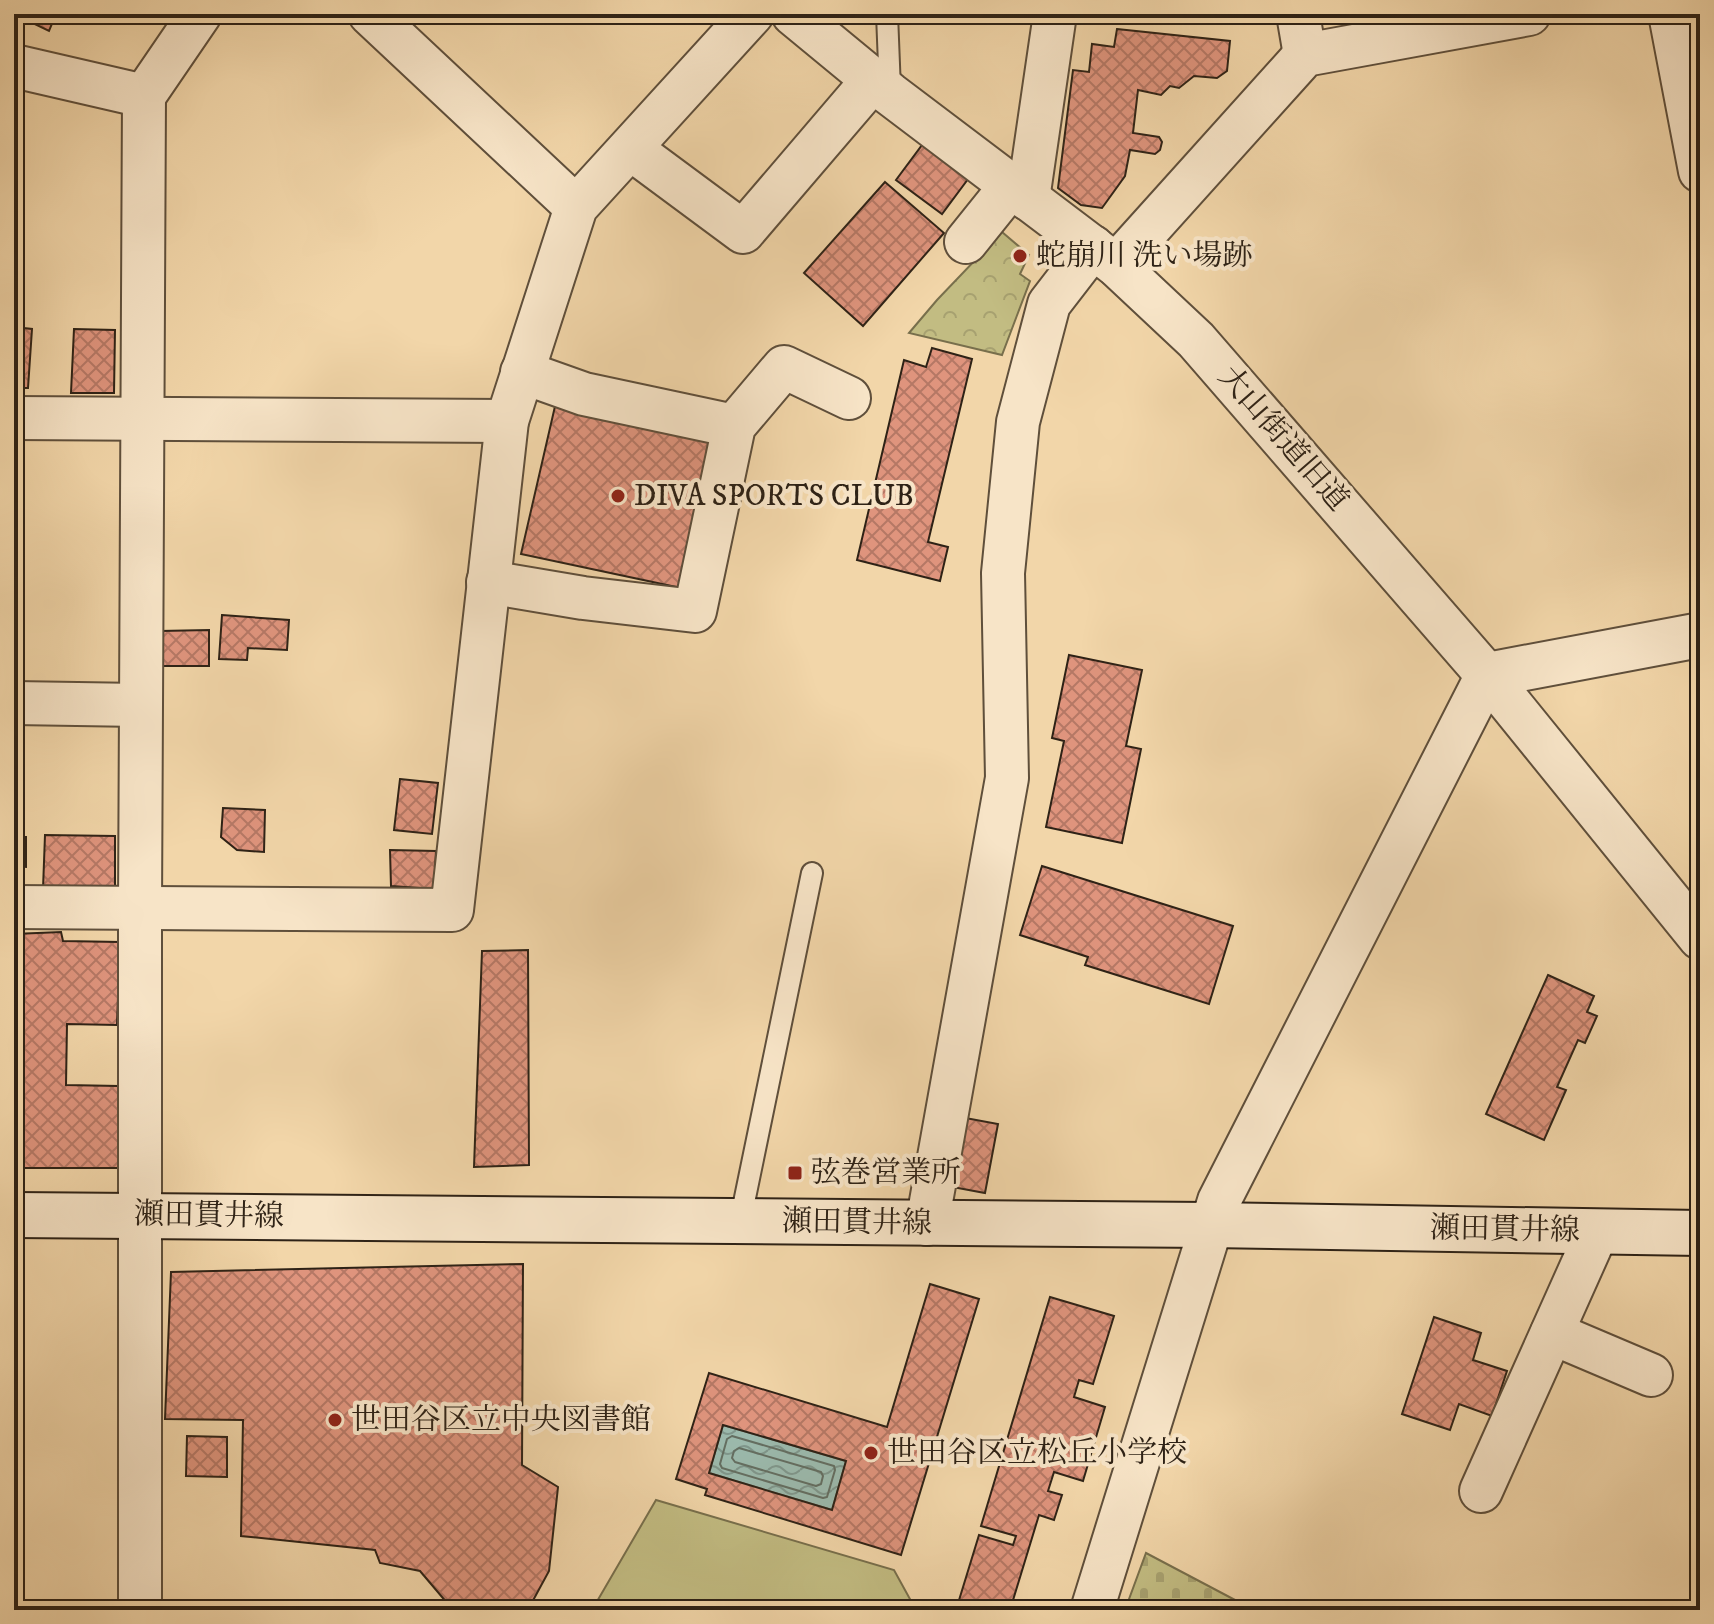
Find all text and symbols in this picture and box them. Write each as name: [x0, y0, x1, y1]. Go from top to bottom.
place label: 蛇崩川 洗い場跡: [1036, 238, 1252, 275]
marker: 蛇崩川 洗い場跡: [1011, 247, 1029, 265]
street label: 大山街道旧道: [1210, 359, 1356, 519]
place label: DIVA SPORTS CLUB: [634, 478, 914, 515]
marker: DIVA SPORTS CLUB: [609, 487, 627, 505]
place label: 弦巻営業所: [811, 1155, 961, 1192]
marker: 弦巻営業所: [786, 1164, 804, 1182]
street label: 瀬田貫井線: [134, 1196, 284, 1236]
street label: 瀬田貫井線: [782, 1203, 932, 1243]
street label: 瀬田貫井線: [1430, 1210, 1580, 1250]
place label: 世田谷区立中央図書館: [351, 1402, 651, 1439]
marker: 世田谷区立中央図書館: [326, 1411, 344, 1429]
place label: 世田谷区立松丘小学校: [887, 1435, 1187, 1472]
marker: 世田谷区立松丘小学校: [862, 1444, 880, 1462]

